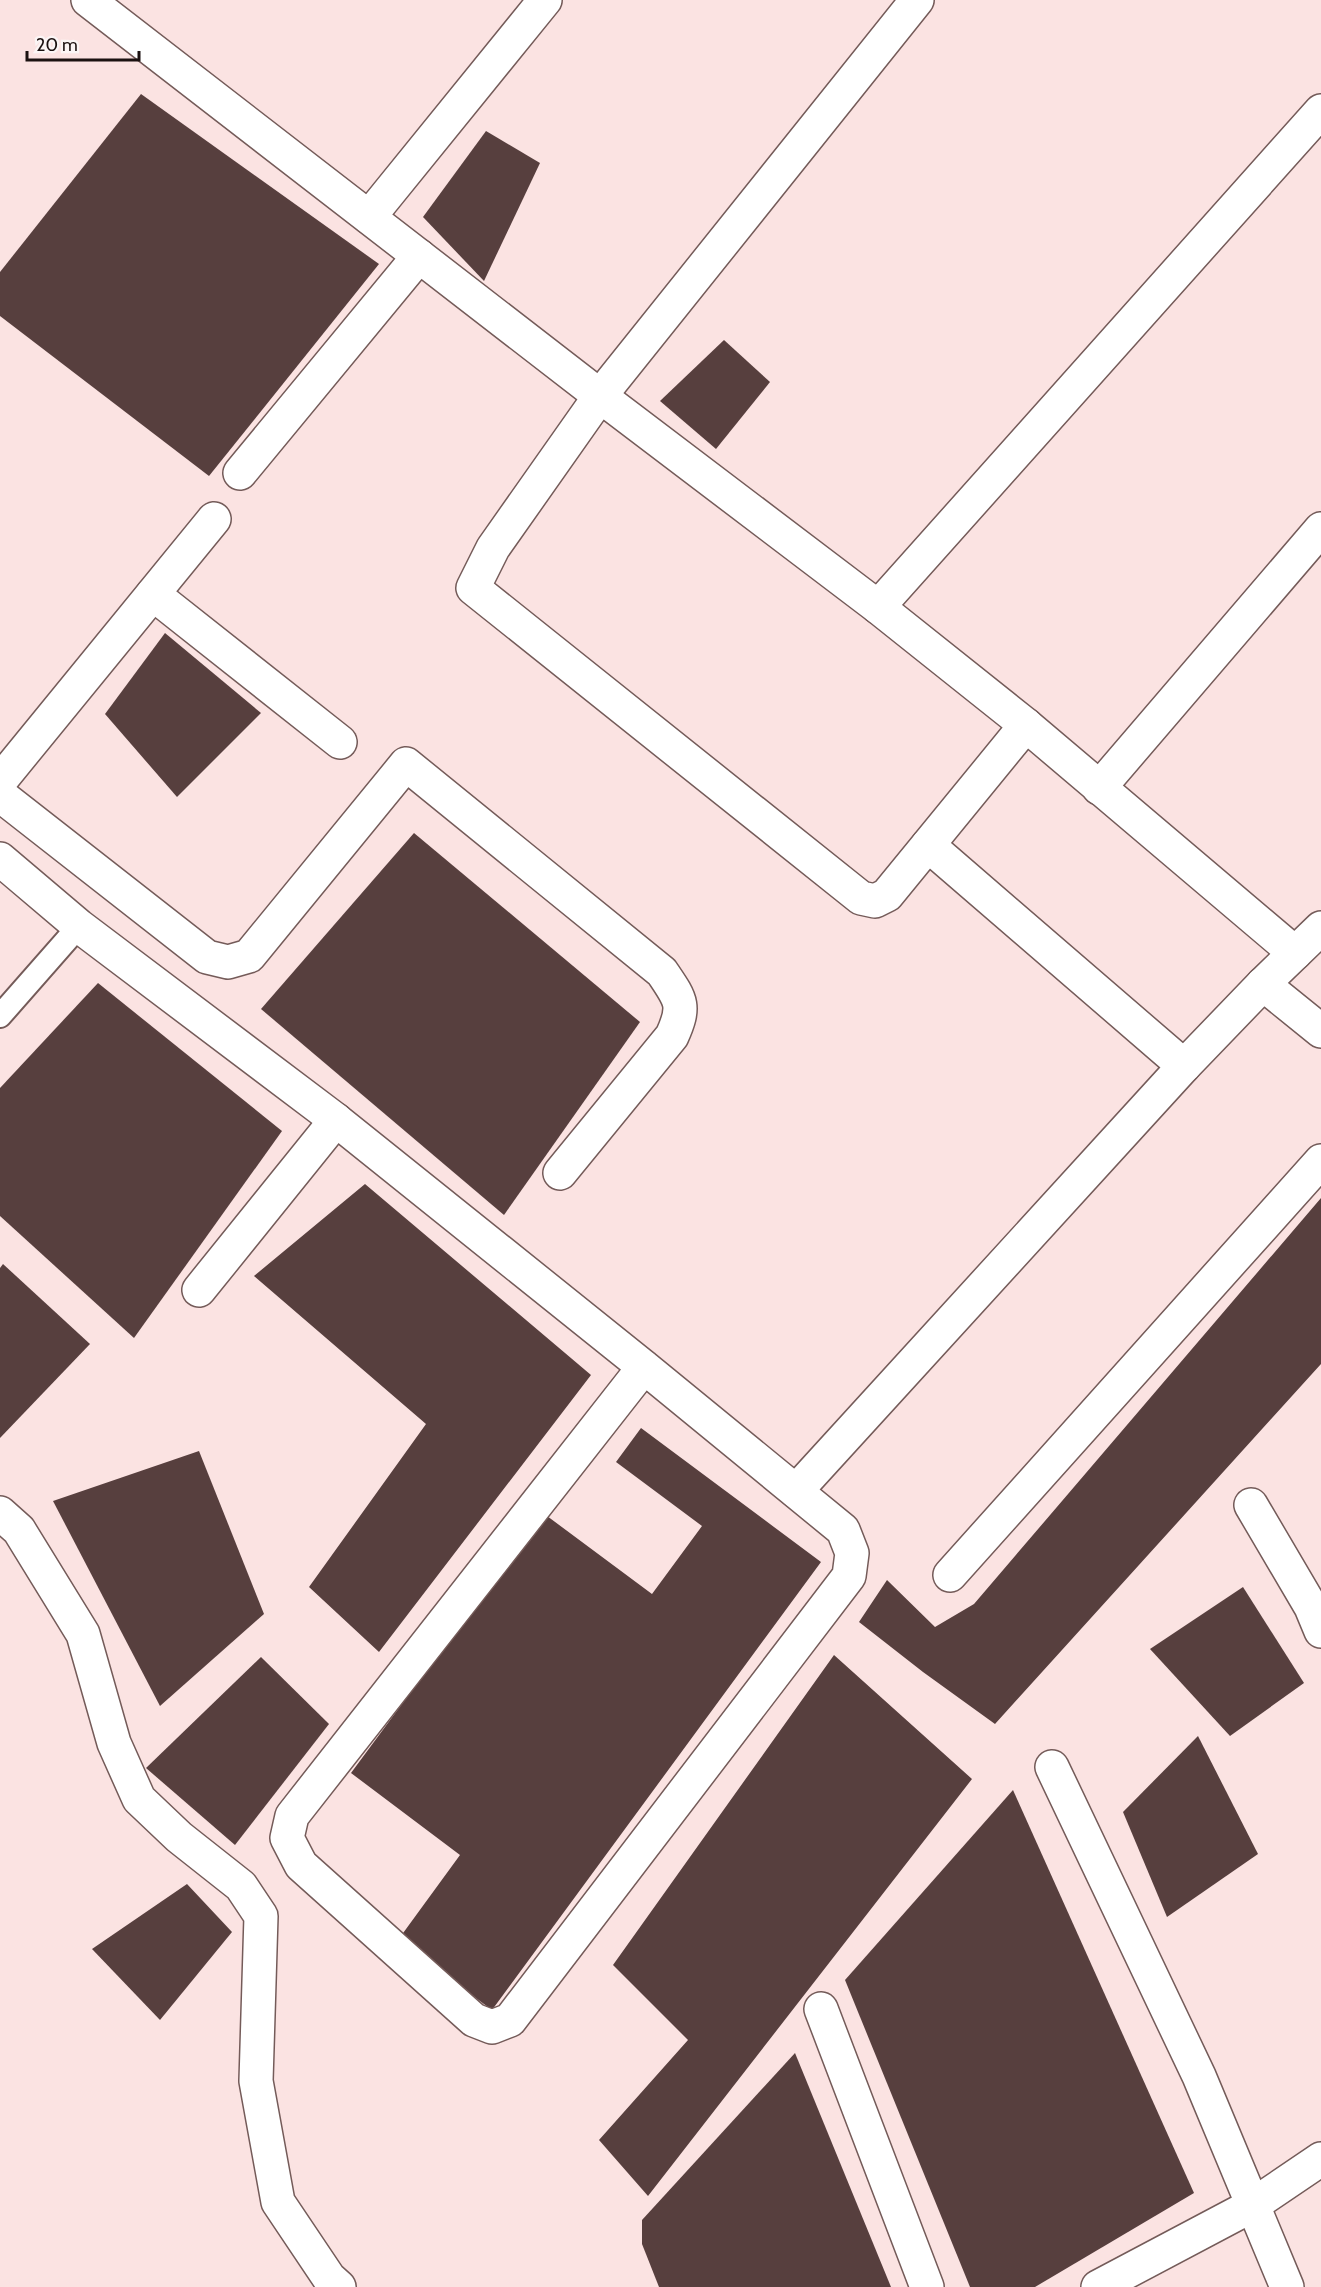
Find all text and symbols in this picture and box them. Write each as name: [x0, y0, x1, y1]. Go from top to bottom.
scale bar: [27, 24, 140, 62]
text: 20 m: [36, 34, 78, 56]

